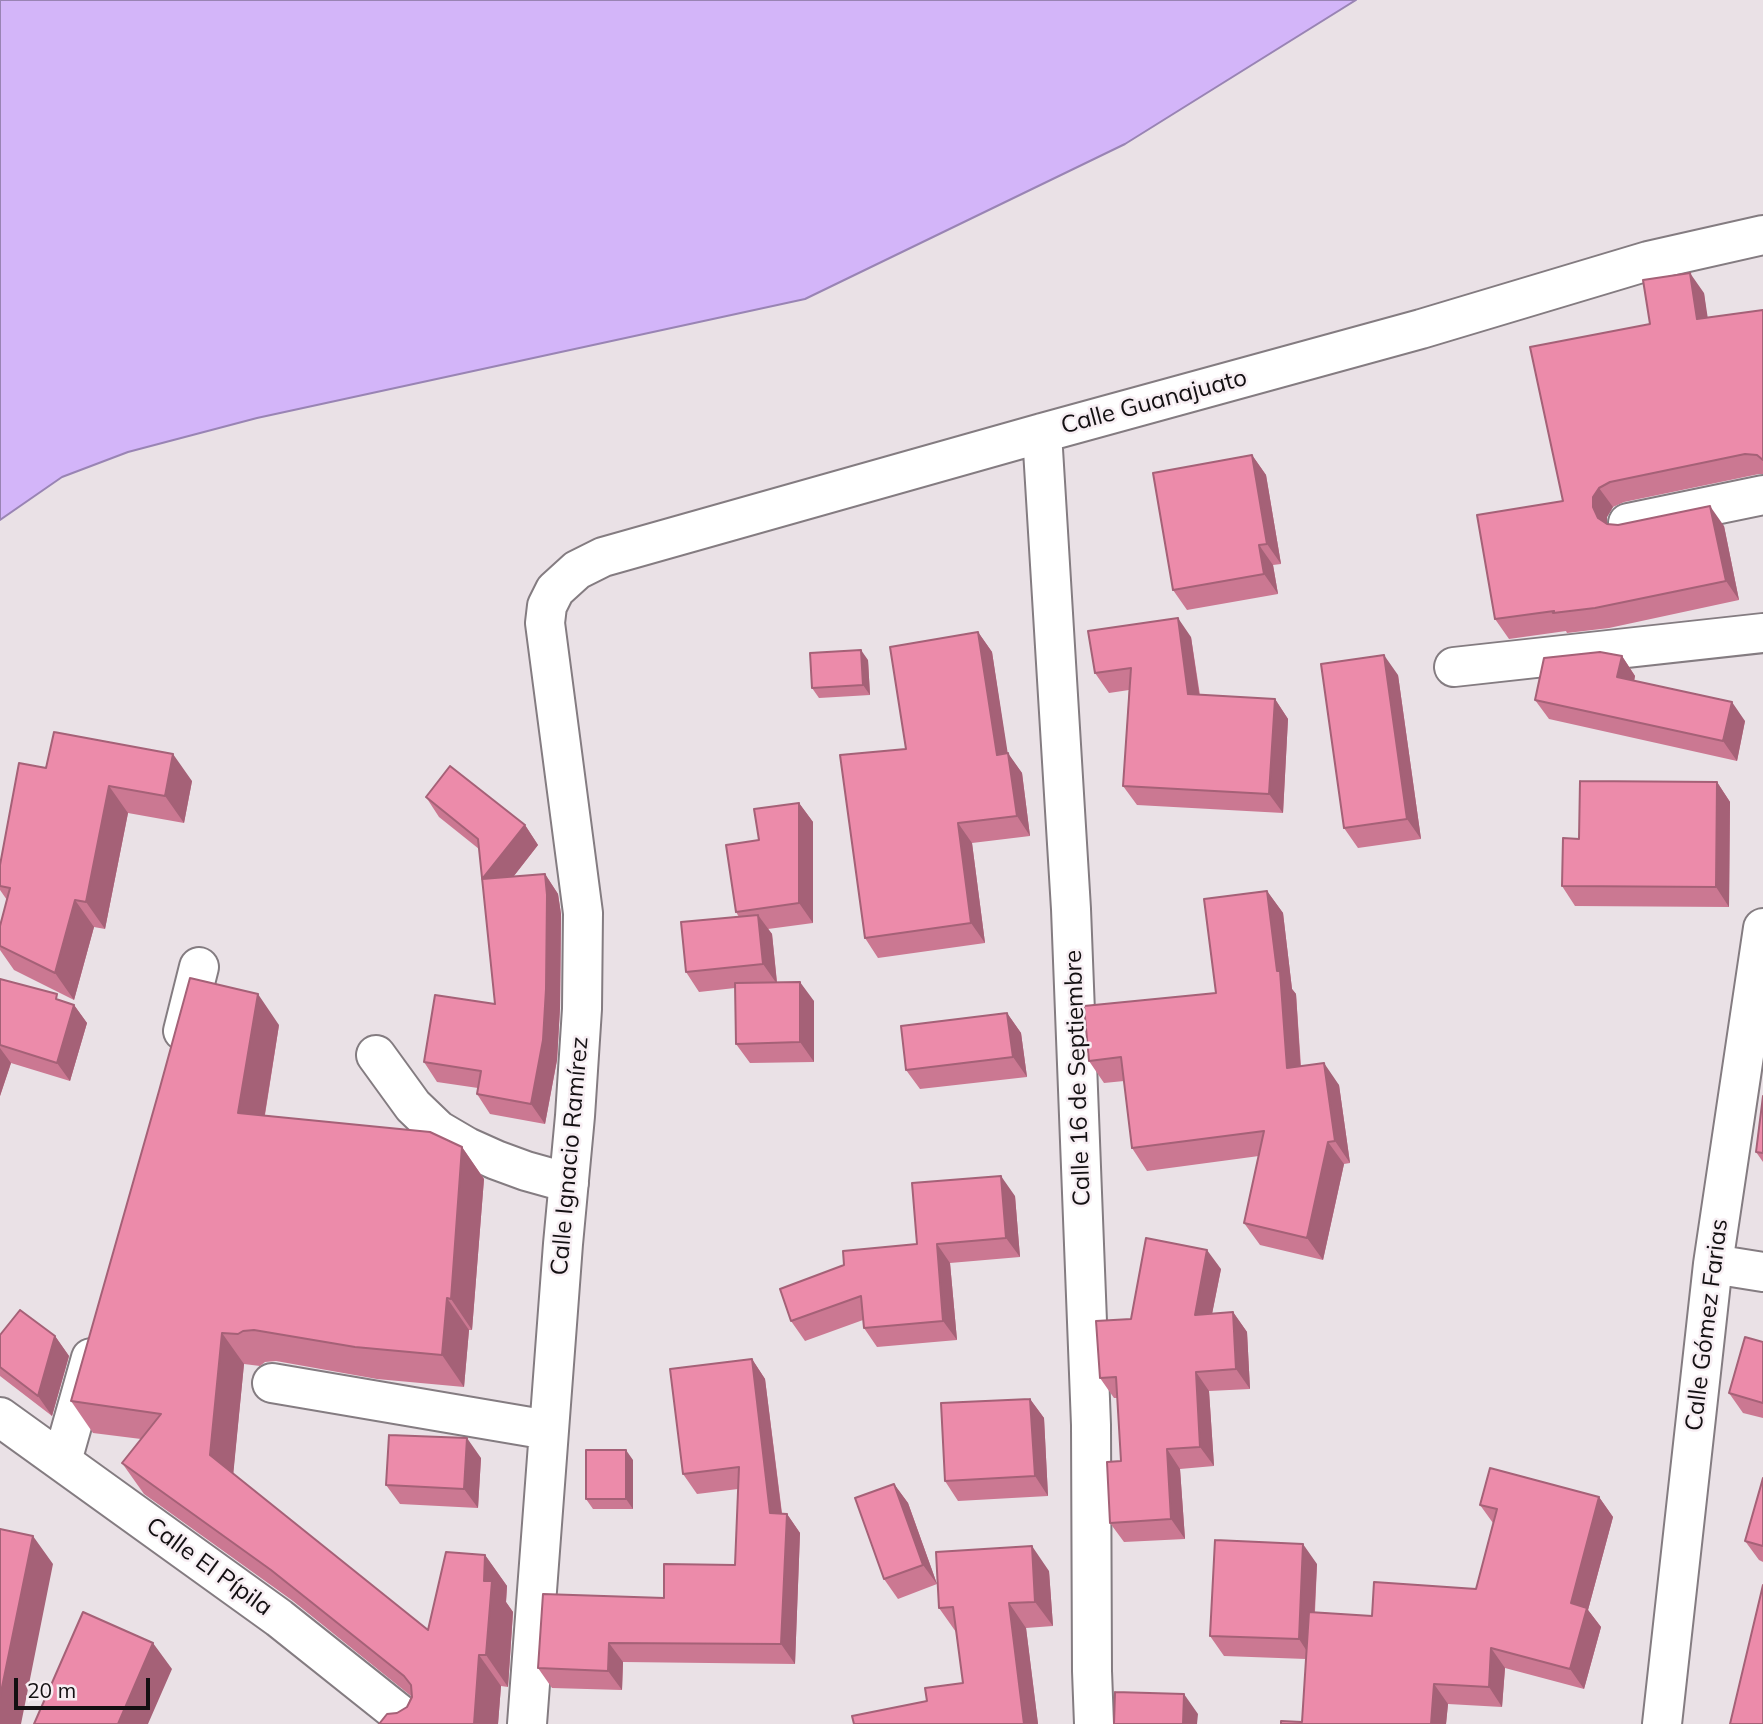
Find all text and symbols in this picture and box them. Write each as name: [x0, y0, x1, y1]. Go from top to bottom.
street label: Calle Guanajuato: [1058, 363, 1250, 441]
street label: Calle 16 de Septiembre: [1059, 949, 1097, 1207]
street label: Calle Ignacio Ramírez: [545, 1035, 595, 1277]
street label: Calle Gómez Farias: [1680, 1217, 1734, 1433]
street label: Calle El Pípila: [140, 1512, 278, 1622]
scale bar: [18, 1664, 154, 1708]
text: 20 m: [27, 1677, 76, 1703]

